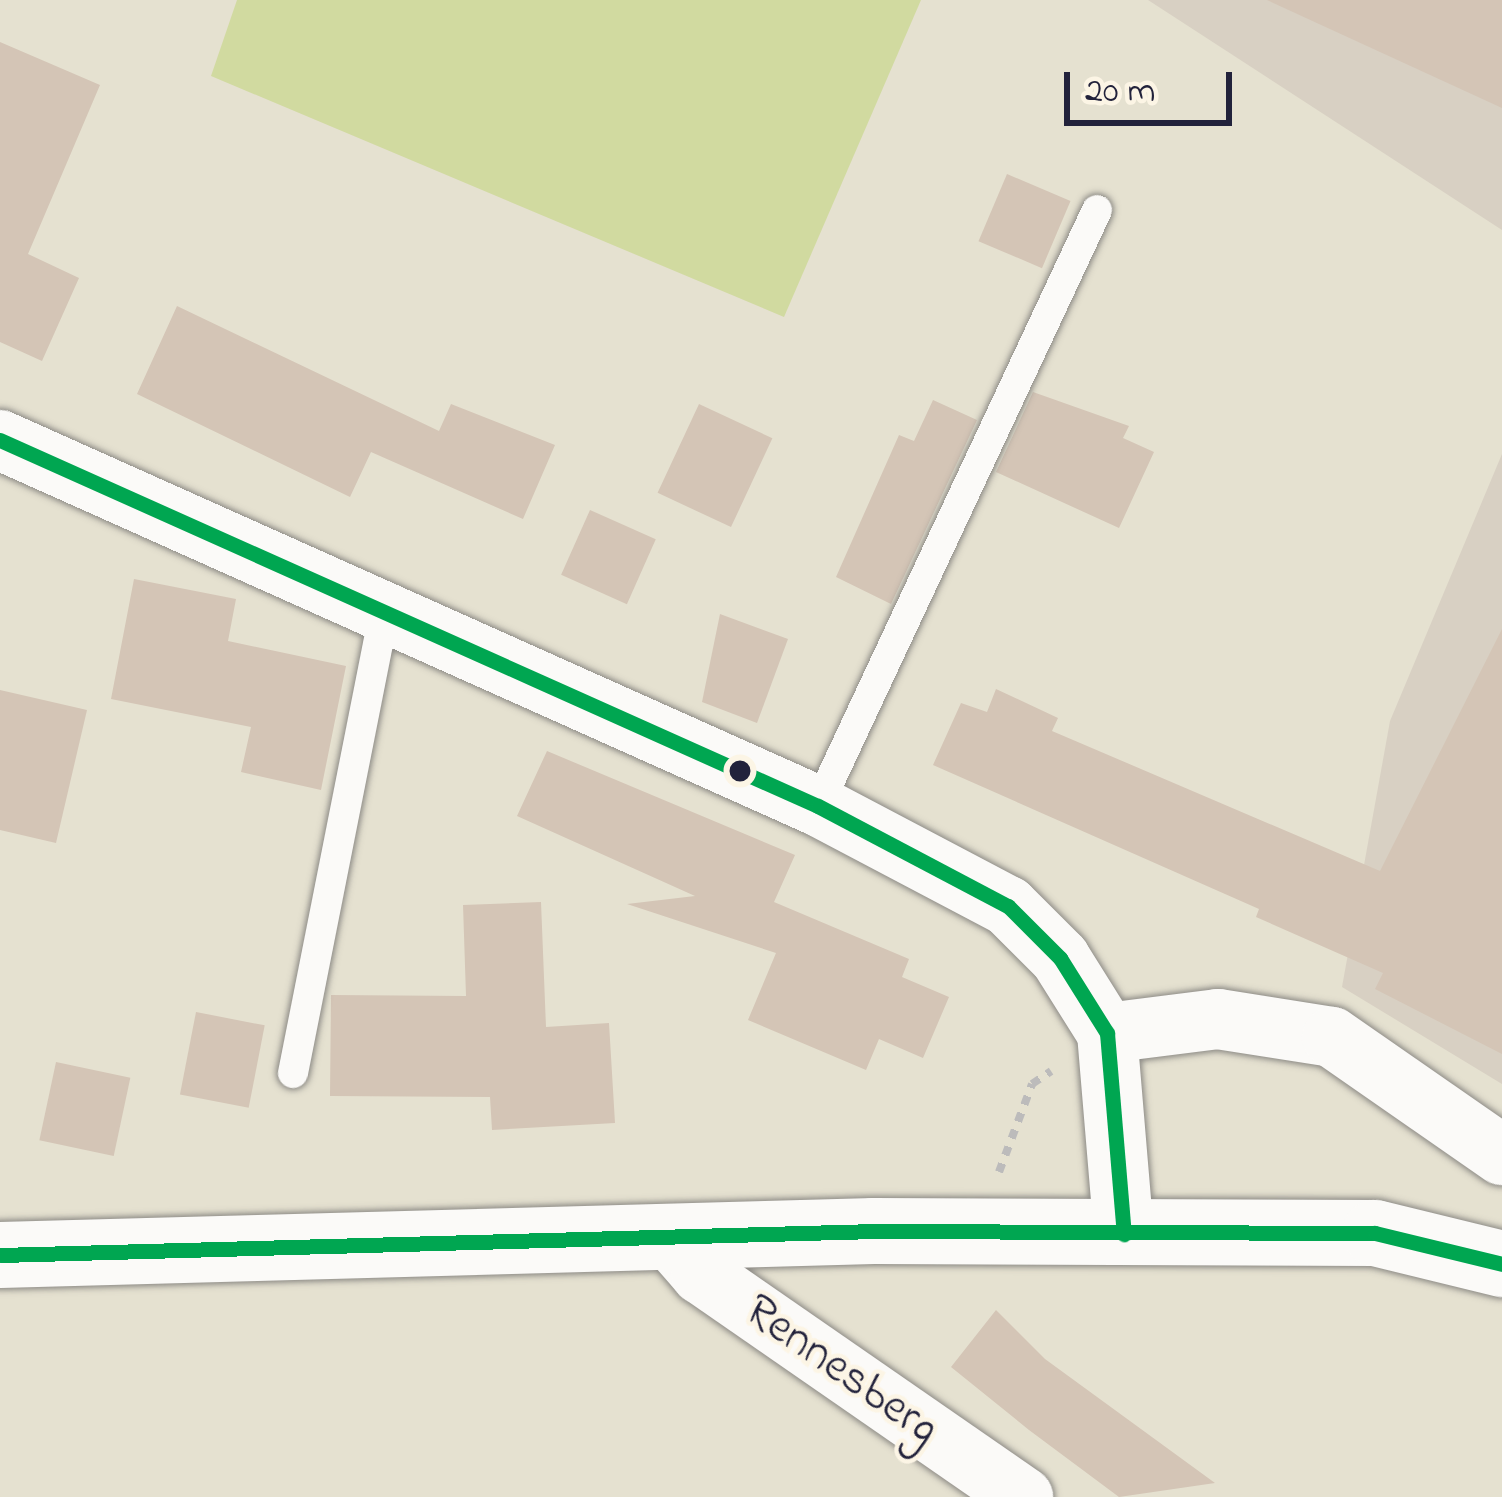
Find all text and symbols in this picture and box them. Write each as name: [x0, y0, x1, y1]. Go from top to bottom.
scale bar: [1070, 48, 1238, 122]
text: 20 m: [1085, 66, 1155, 119]
unlabelled marker: [729, 760, 751, 782]
street label: Rennesberg: [732, 1283, 950, 1459]

